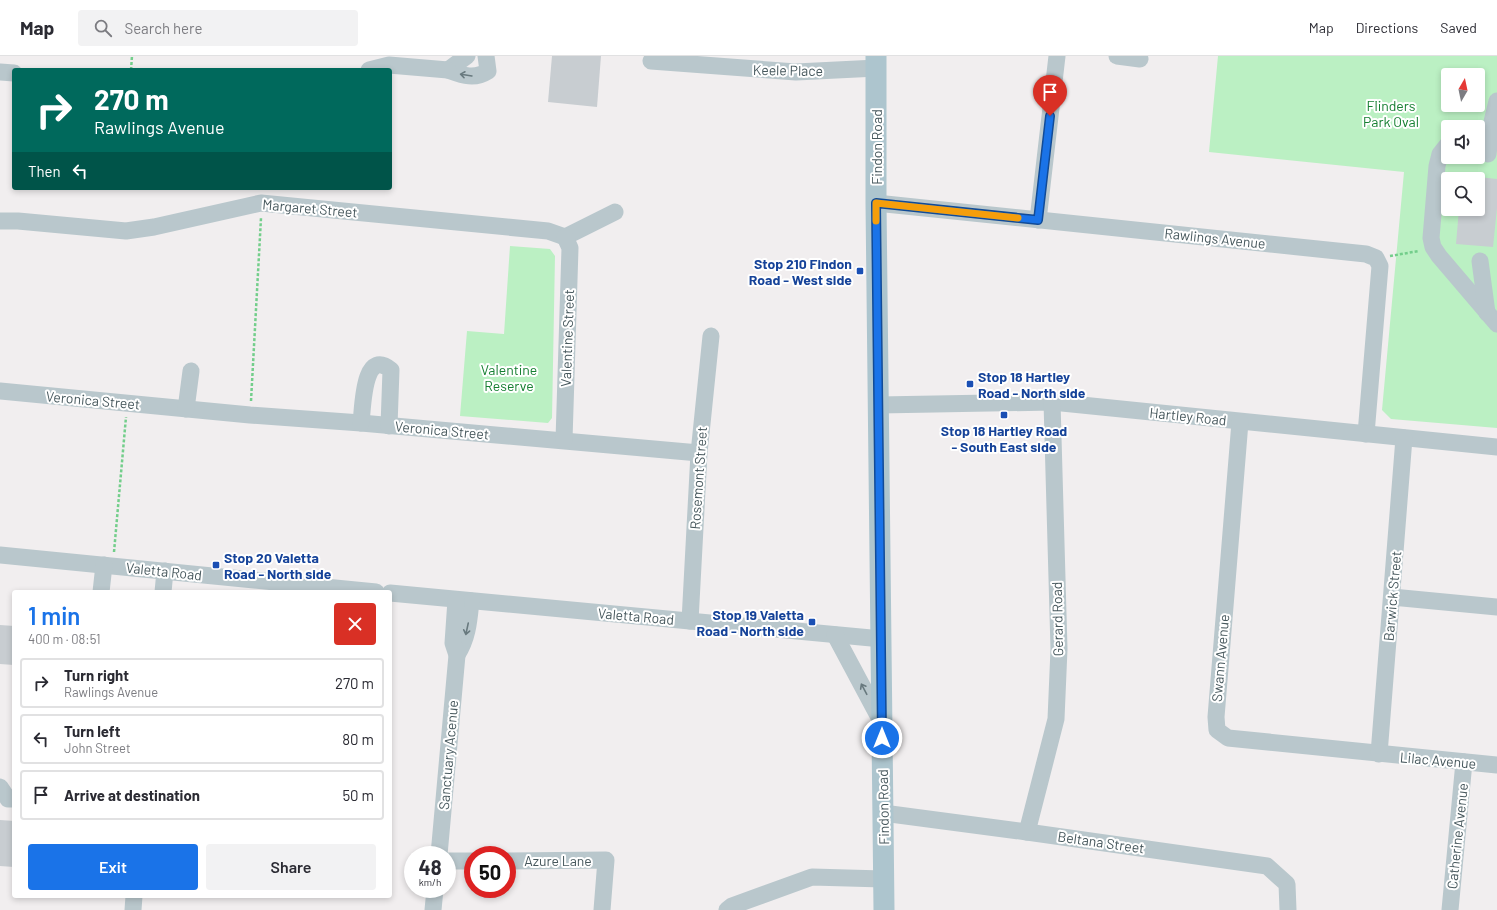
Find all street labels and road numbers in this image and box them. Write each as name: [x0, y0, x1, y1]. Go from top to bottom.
street label: Keele Place: [753, 61, 823, 79]
street label: Findon Road: [868, 109, 885, 185]
street label: Margaret Street: [262, 195, 358, 221]
street label: Rawlings Avenue: [1164, 224, 1266, 252]
street label: Valentine Street: [557, 289, 577, 387]
street label: Veronica Street: [45, 387, 141, 413]
street label: Hartley Road: [1149, 404, 1227, 428]
street label: Veronica Street: [394, 417, 490, 443]
street label: Rosemont Street: [686, 426, 710, 530]
street label: Barwick Street: [1380, 550, 1404, 642]
street label: Valetta Road: [125, 559, 203, 583]
street label: Gerard Road: [1048, 582, 1066, 656]
street label: Valetta Road: [597, 604, 675, 628]
street label: Swann Avenue: [1208, 614, 1232, 702]
street label: Sanctuary Acenue: [435, 699, 461, 811]
street label: Lilac Avenue: [1399, 748, 1477, 772]
street label: Findon Road: [874, 769, 892, 845]
street label: Catherine Avenue: [1443, 782, 1471, 890]
street label: Beltana Street: [1057, 827, 1145, 857]
street label: Azure Lane: [524, 852, 592, 869]

